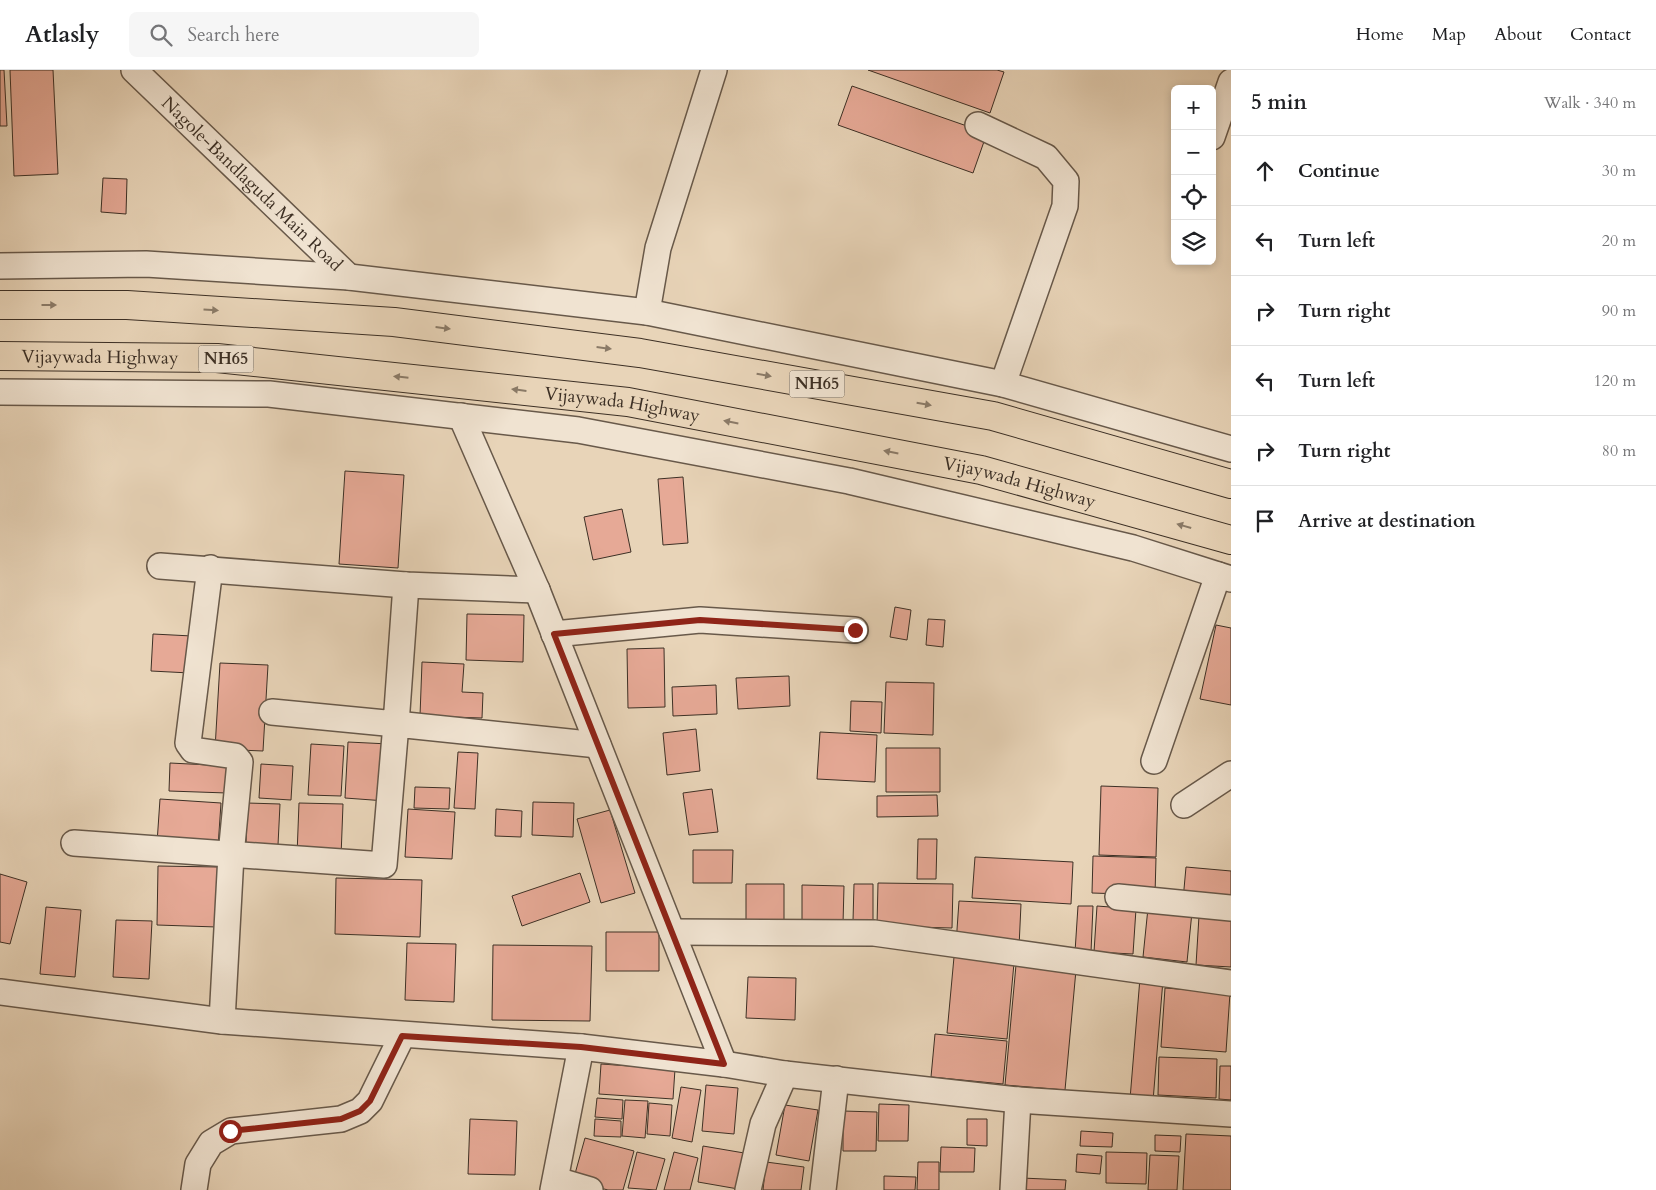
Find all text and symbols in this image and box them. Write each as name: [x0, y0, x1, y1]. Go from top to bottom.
search box: [129, 12, 479, 57]
text: Atlasly: [25, 18, 99, 51]
icon: search: [147, 21, 175, 49]
text: Search here: [187, 22, 280, 48]
text: Home: [1356, 22, 1404, 47]
text: Map: [1432, 22, 1466, 47]
text: About: [1494, 22, 1542, 47]
text: Contact: [1570, 22, 1631, 47]
map controls: [1171, 85, 1216, 265]
button: +: [1171, 85, 1216, 130]
text: 5 min: [1251, 88, 1307, 117]
street label: Nagole-Bandlaguda Main Road: [156, 91, 349, 277]
text: Walk · 340 m: [1544, 92, 1636, 114]
button: −: [1171, 130, 1216, 175]
icon: ahead: [1251, 157, 1279, 185]
text: Continue: [1298, 158, 1380, 184]
text: 30 m: [1602, 160, 1636, 182]
button: locate: [1171, 175, 1216, 220]
button: layers: [1171, 220, 1216, 265]
icon: left: [1251, 227, 1279, 255]
text: Turn left: [1298, 228, 1375, 254]
text: 20 m: [1602, 230, 1636, 252]
icon: right: [1251, 297, 1279, 325]
text: Turn right: [1298, 298, 1390, 324]
text: 90 m: [1602, 300, 1636, 322]
one-way arrow: [41, 301, 57, 309]
one-way arrow: [203, 307, 219, 315]
one-way arrow: [435, 324, 451, 332]
street label: Vijaywada Highway: [21, 344, 179, 370]
one-way arrow: [596, 344, 612, 352]
road number: NH65: [198, 346, 254, 372]
icon: left: [1251, 367, 1279, 395]
text: Turn left: [1298, 368, 1375, 394]
road number: NH65: [790, 370, 844, 398]
text: 120 m: [1594, 370, 1636, 392]
one-way arrow: [757, 372, 773, 380]
one-way arrow: [393, 373, 409, 381]
street label: Vijaywada Highway: [543, 381, 703, 428]
one-way arrow: [511, 386, 527, 394]
one-way arrow: [917, 400, 933, 408]
one-way arrow: [724, 418, 739, 426]
icon: right: [1251, 437, 1279, 465]
text: Turn right: [1298, 438, 1390, 464]
text: 80 m: [1602, 440, 1636, 462]
one-way arrow: [883, 448, 899, 456]
street label: Vijaywada Highway: [941, 450, 1099, 514]
icon: arrive: [1251, 507, 1279, 535]
text: Arrive at destination: [1298, 508, 1475, 534]
one-way arrow: [1177, 522, 1192, 530]
route end: [844, 619, 867, 642]
route start: [219, 1120, 242, 1143]

